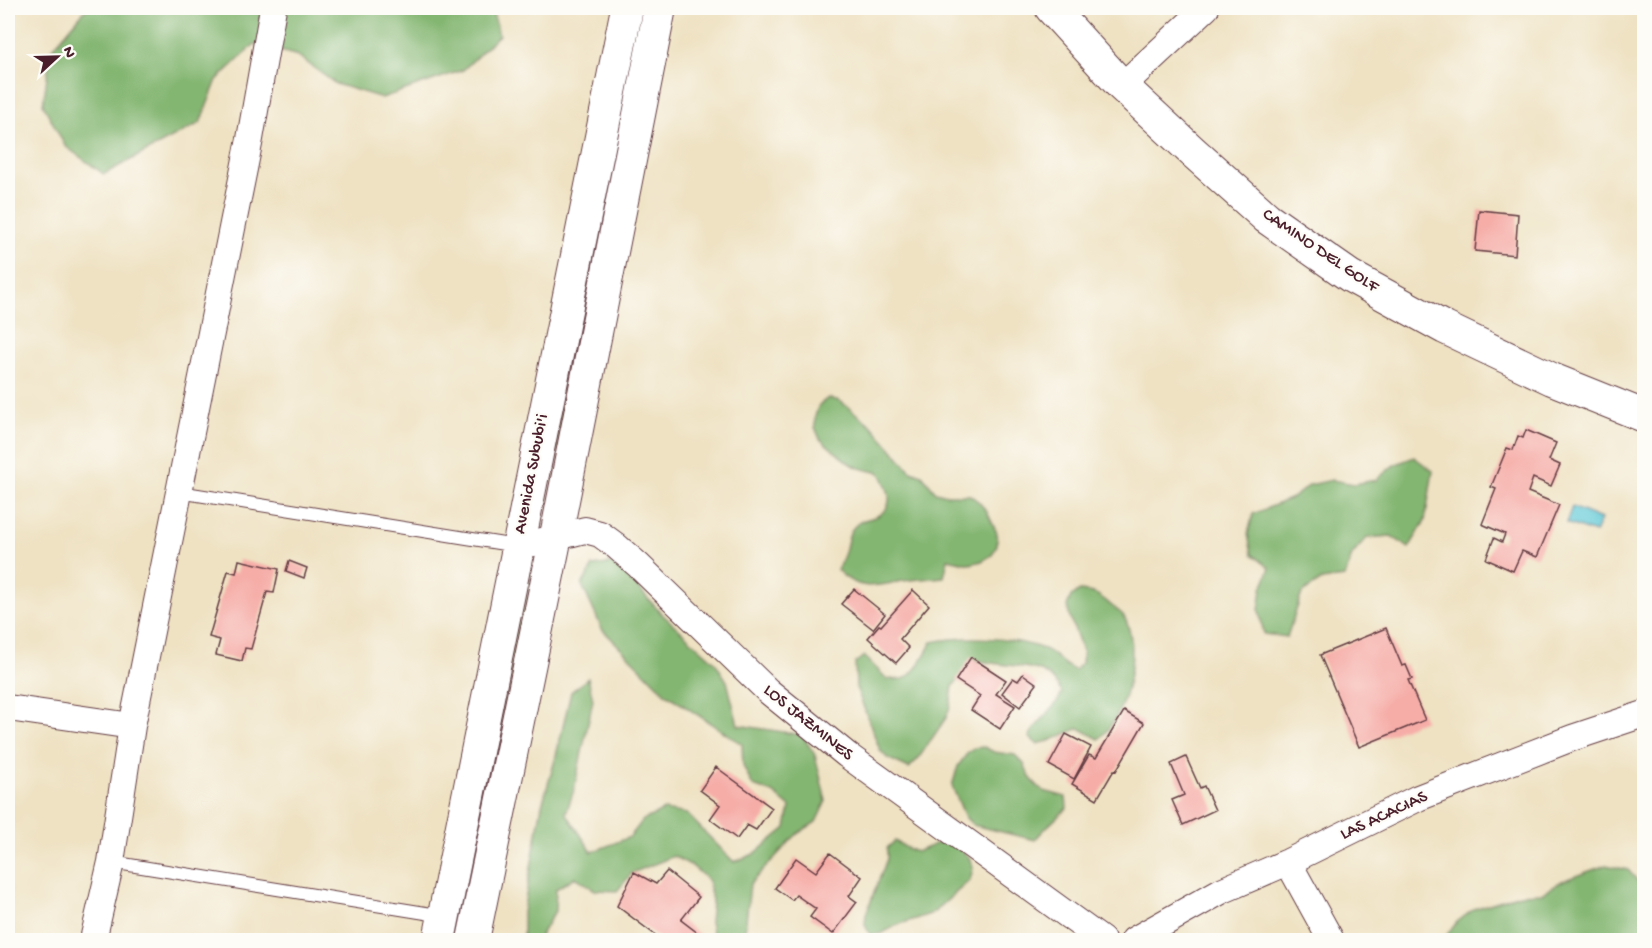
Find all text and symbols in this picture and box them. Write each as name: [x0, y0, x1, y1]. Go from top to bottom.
north arrow: [27, 27, 87, 87]
text: N: [57, 44, 79, 62]
street label: CAMINO DEL GOLF: [1258, 204, 1383, 298]
street label: Avenida Sububi'i: [510, 412, 554, 536]
street label: LOS JAZMINES: [759, 680, 858, 766]
street label: LAS ACACIAS: [1337, 786, 1432, 845]

